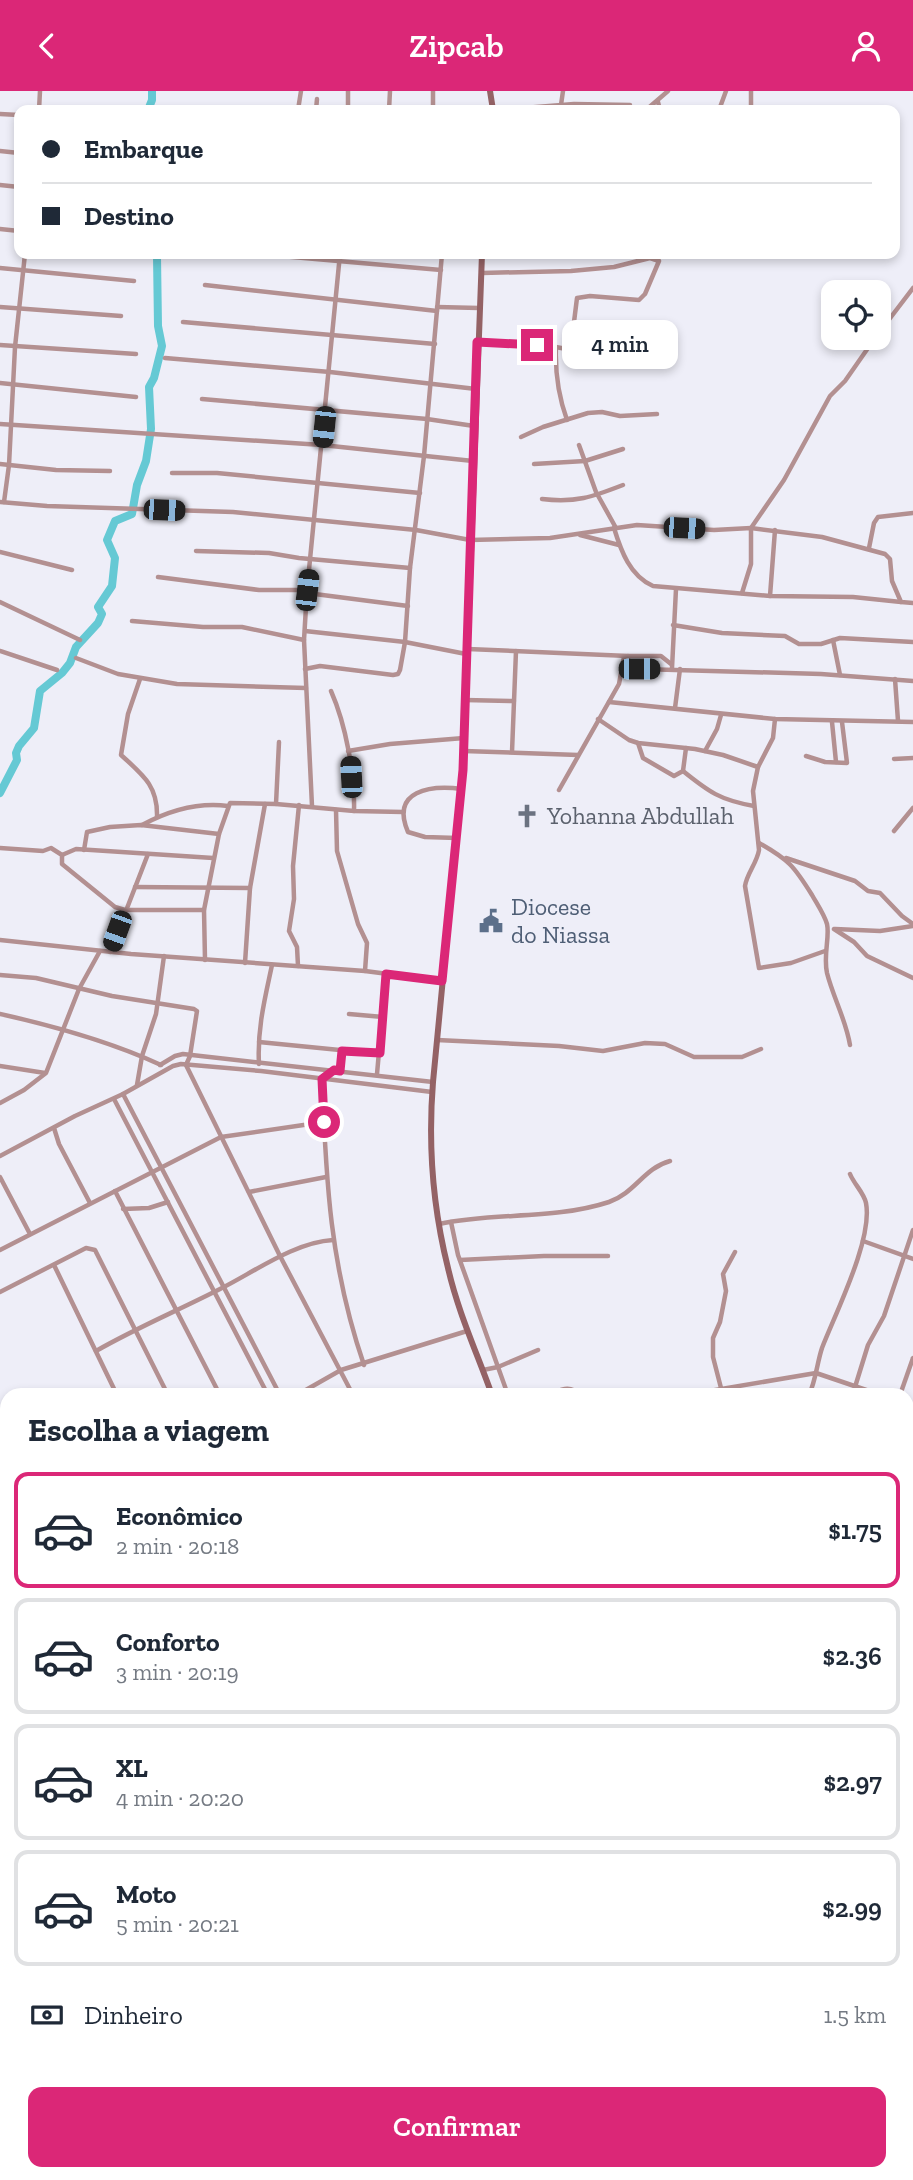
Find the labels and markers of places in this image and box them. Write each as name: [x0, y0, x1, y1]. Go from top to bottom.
place label: Yohanna Abdullah: [546, 801, 734, 830]
church icon: Yohanna Abdullah: [513, 802, 541, 830]
place label: Diocese do Niassa: [511, 892, 611, 949]
public building icon: Diocese do Niassa: [477, 907, 505, 935]

